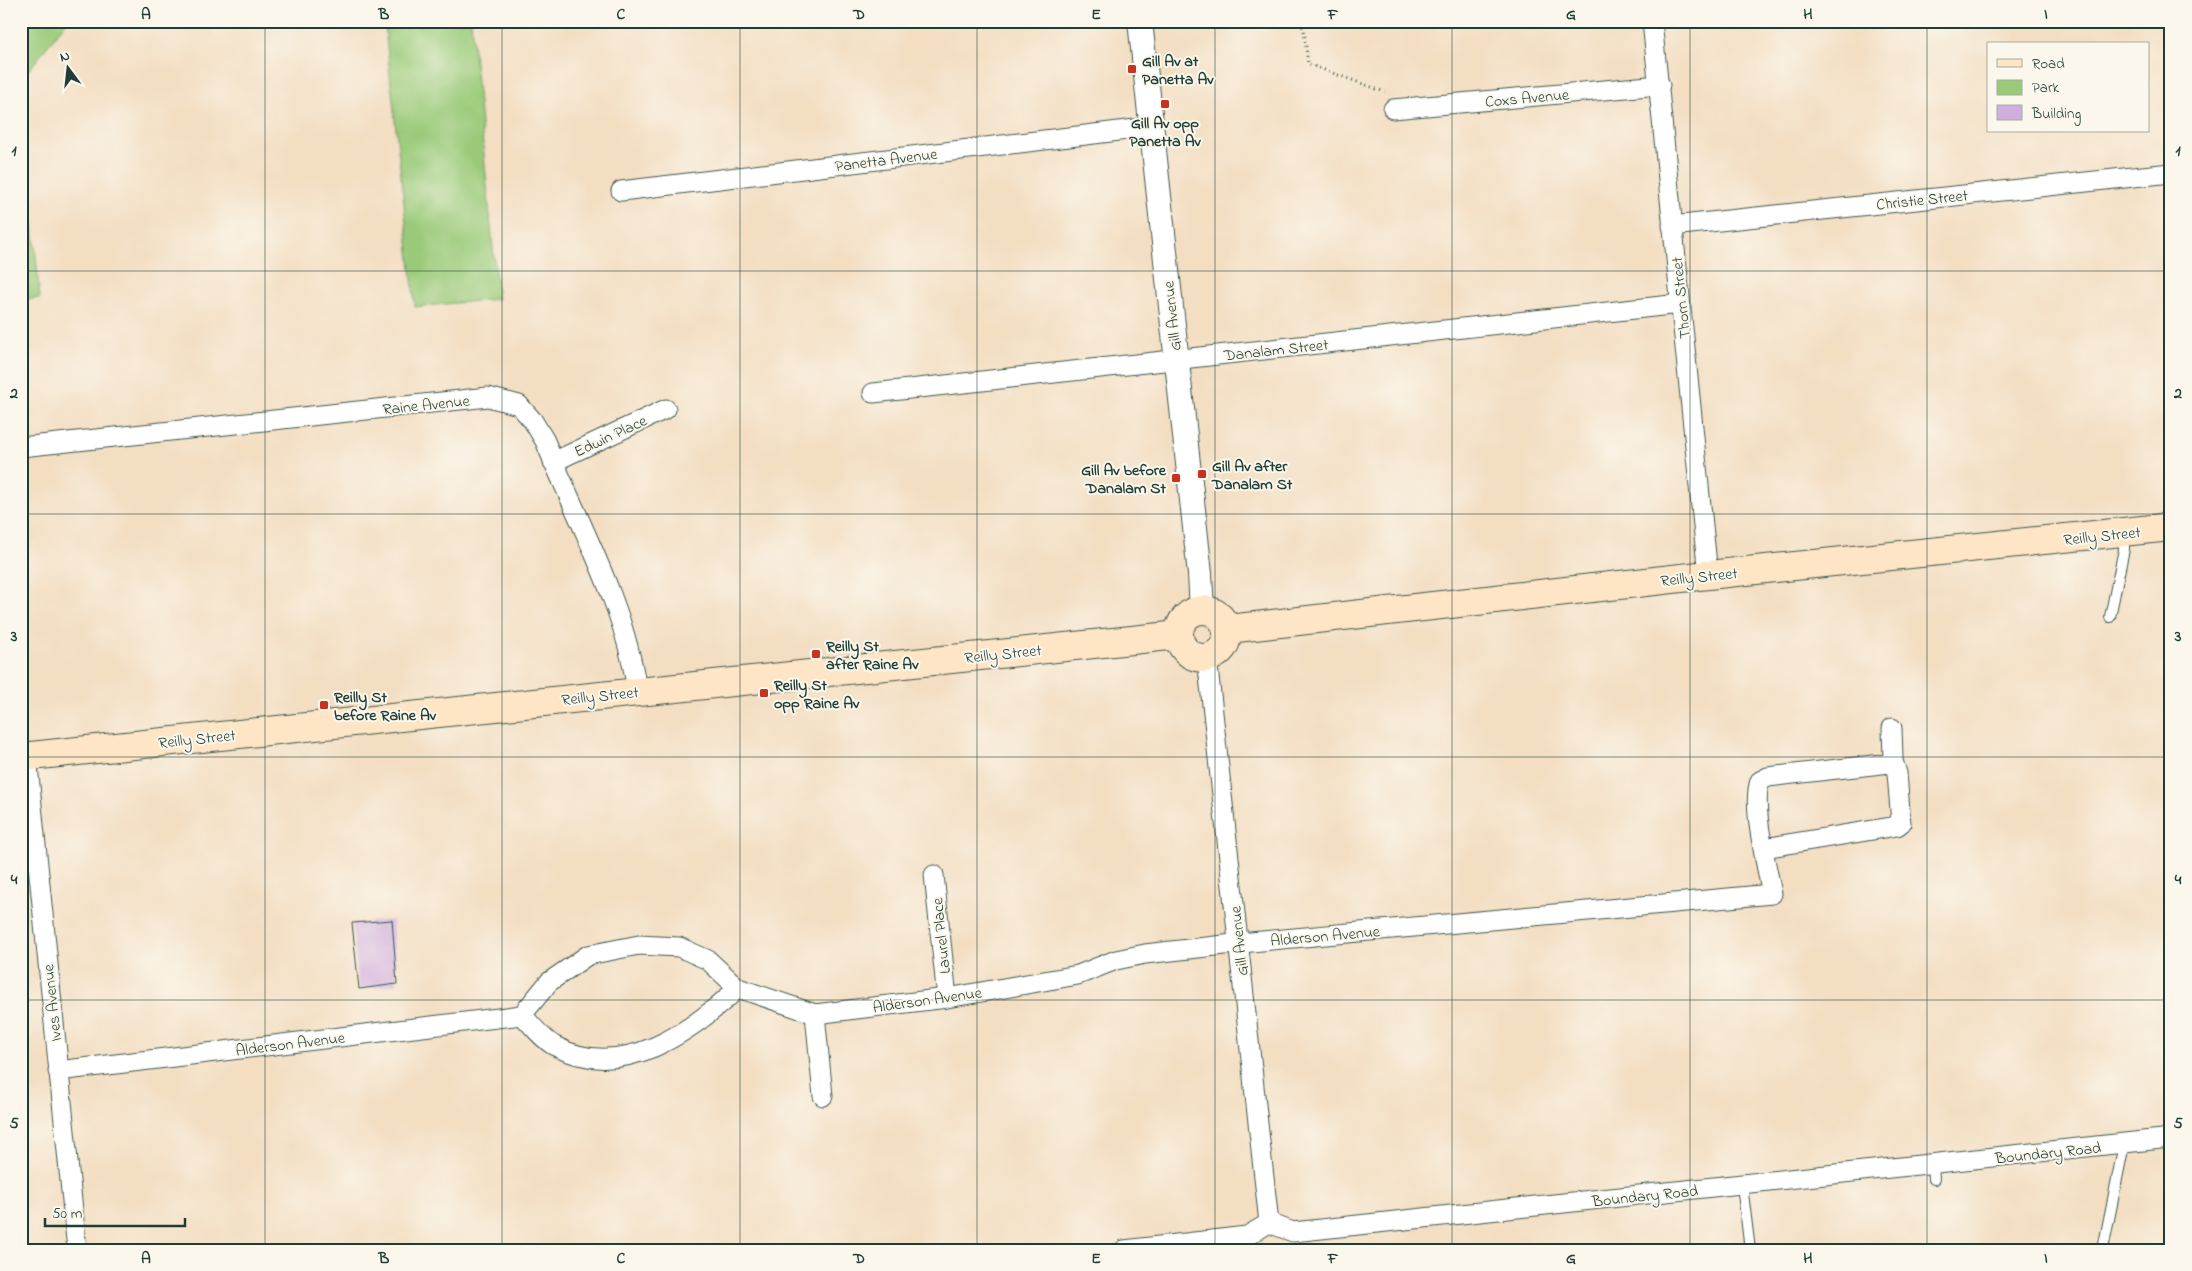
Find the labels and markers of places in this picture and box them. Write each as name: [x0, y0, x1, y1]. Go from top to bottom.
place label: Gill Av at Panetta Av: [1142, 50, 1214, 92]
marker: Gill Av at Panetta Av: [1126, 63, 1138, 75]
marker: Gill Av opp Panetta Av: [1159, 98, 1171, 110]
place label: Gill Av opp Panetta Av: [1129, 112, 1202, 154]
place label: Gill Av after Danalam St: [1211, 455, 1293, 497]
place label: Gill Av before Danalam St: [1081, 459, 1167, 501]
marker: Gill Av after Danalam St: [1196, 468, 1208, 480]
marker: Gill Av before Danalam St: [1170, 472, 1182, 484]
place label: Reilly St after Raine Av: [825, 635, 919, 677]
marker: Reilly St after Raine Av: [810, 648, 822, 660]
place label: Reilly St opp Raine Av: [773, 674, 860, 716]
place label: Reilly St before Raine Av: [333, 686, 437, 728]
marker: Reilly St opp Raine Av: [758, 687, 770, 699]
marker: Reilly St before Raine Av: [318, 699, 330, 711]

